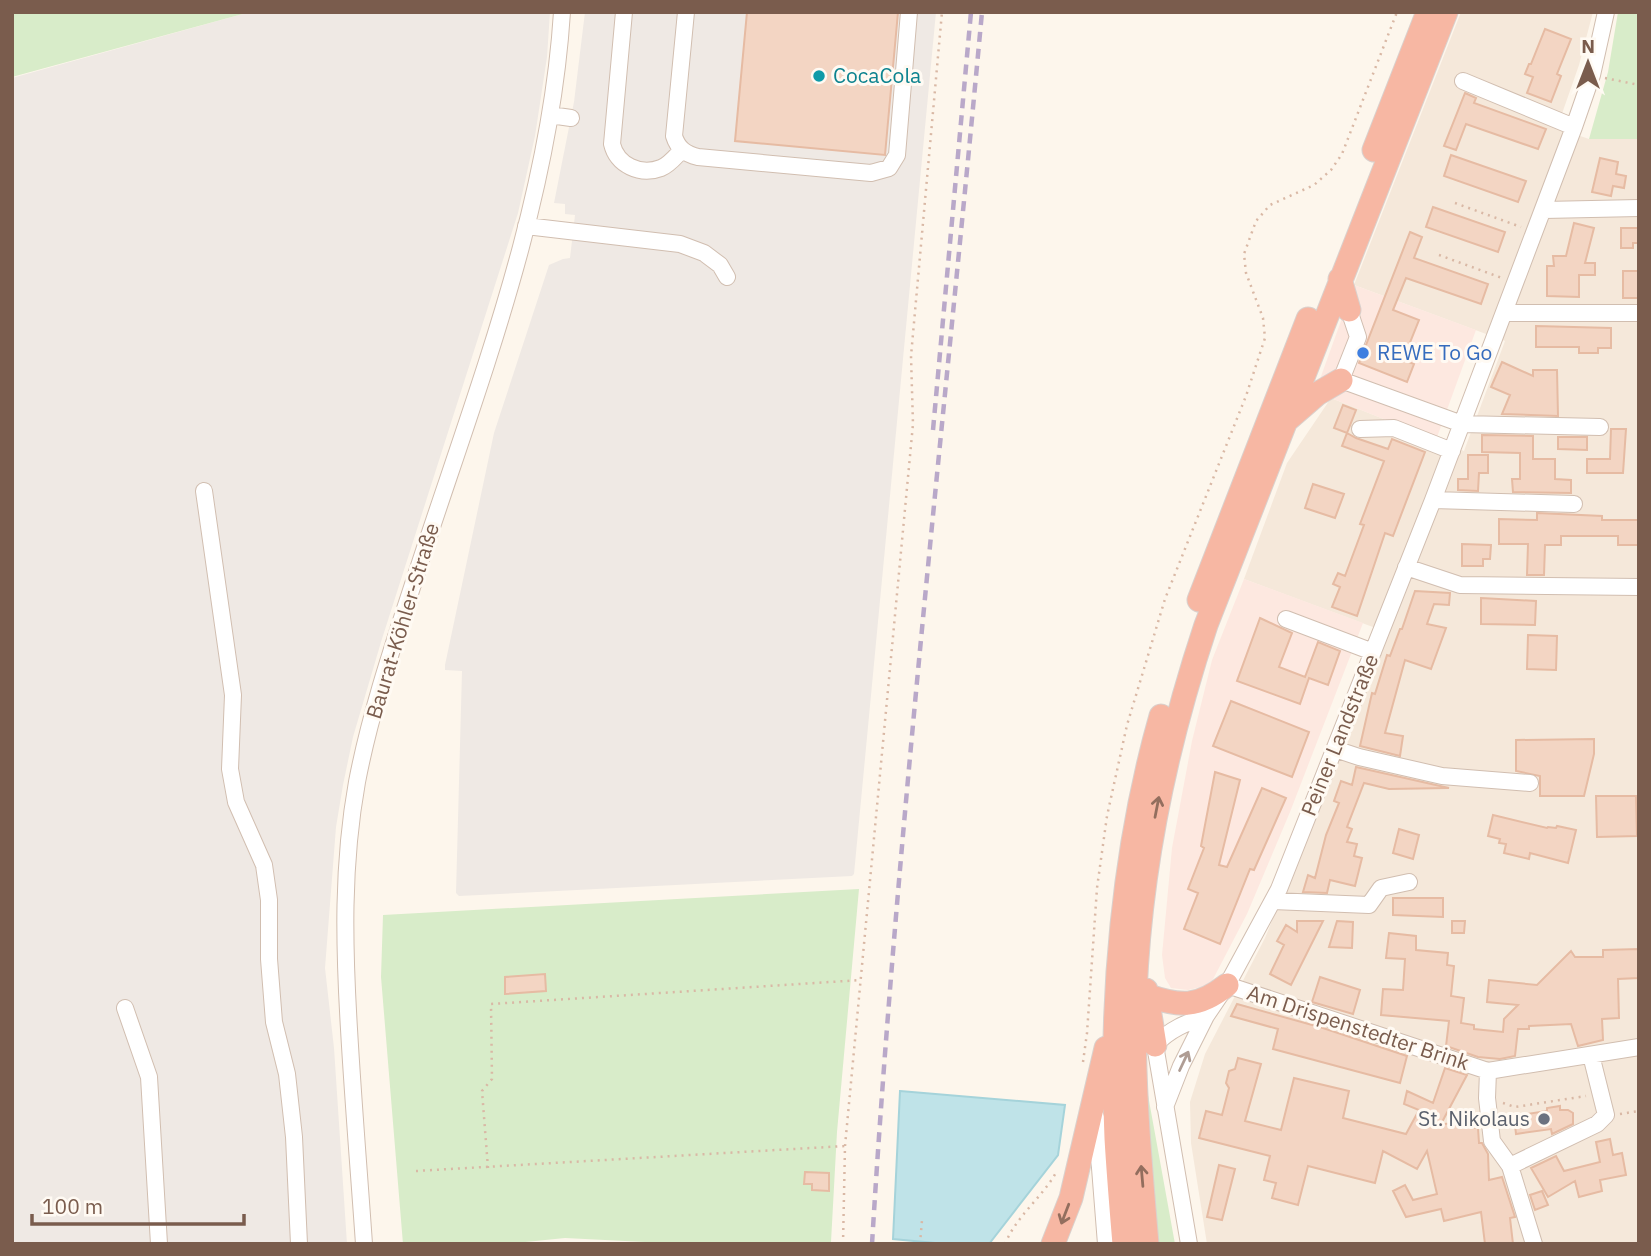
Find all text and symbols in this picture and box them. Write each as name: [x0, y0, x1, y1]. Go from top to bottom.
north arrow: [1553, 28, 1623, 98]
text: N: [1581, 34, 1595, 58]
place label: CocaCola: [833, 61, 921, 89]
marker: CocaCola: [811, 68, 827, 84]
place label: REWE To Go: [1377, 338, 1492, 366]
marker: REWE To Go: [1355, 345, 1371, 361]
street label: Baurat-Köhler-Straße: [359, 519, 445, 722]
street label: Peiner Landstraße: [1294, 650, 1384, 820]
one-way arrow: [1150, 796, 1164, 819]
street label: Am Drispenstedter Brink: [1244, 978, 1473, 1076]
one-way arrow: [1178, 1051, 1191, 1072]
place label: St. Nikolaus: [1418, 1104, 1530, 1132]
marker: St. Nikolaus: [1536, 1111, 1552, 1127]
one-way arrow: [1135, 1165, 1148, 1187]
scale bar: [32, 1182, 243, 1226]
text: 100 m: [42, 1192, 103, 1220]
one-way arrow: [1057, 1202, 1070, 1224]

